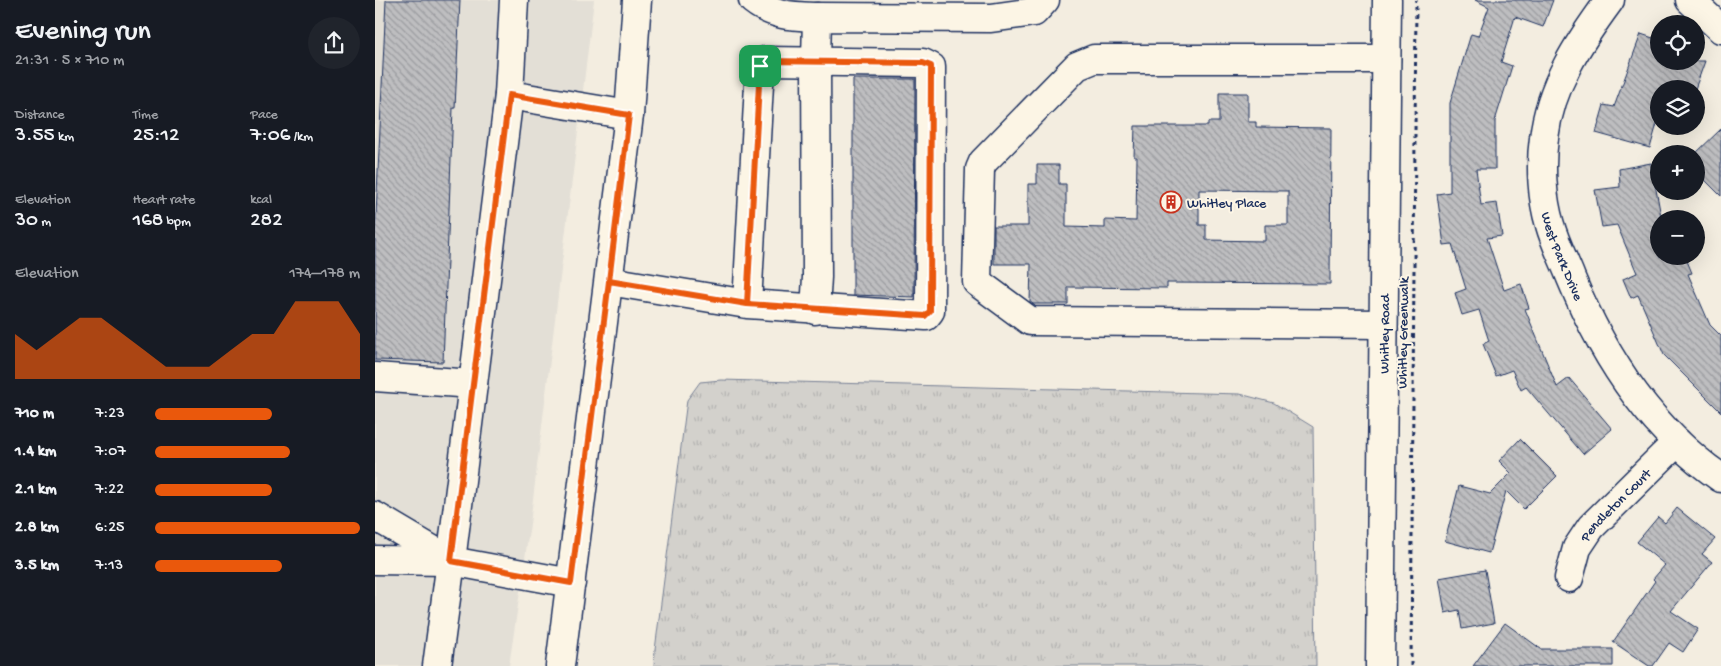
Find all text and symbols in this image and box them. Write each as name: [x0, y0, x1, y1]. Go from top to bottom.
map controls: [1650, 15, 1705, 265]
button: locate: [1650, 15, 1705, 70]
text: Evening run: [15, 16, 151, 49]
button: share: [308, 17, 360, 69]
pin: [739, 45, 781, 87]
text: 21:31 · 5 × 710 m: [15, 52, 124, 71]
icon: arrive: [746, 52, 774, 80]
button: layers: [1650, 80, 1705, 135]
text: Distance: [15, 107, 64, 124]
text: Time: [133, 107, 158, 124]
text: Pace: [250, 107, 278, 124]
text: 3.55: [15, 124, 55, 149]
text: 25:12: [133, 124, 179, 149]
text: 7:06: [250, 124, 290, 149]
text: km: [55, 129, 74, 146]
text: /km: [290, 129, 313, 146]
button: +: [1650, 145, 1705, 200]
building icon: Whitley Place: [1159, 190, 1183, 214]
text: Elevation: [15, 192, 71, 209]
text: Heart rate: [133, 192, 195, 209]
text: kcal: [250, 192, 272, 209]
place label: Whitley Place: [1187, 196, 1267, 213]
text: 30: [15, 209, 38, 234]
text: 168: [133, 209, 163, 234]
text: 282: [250, 209, 282, 234]
button: −: [1650, 210, 1705, 265]
street label: West Park Drive: [1536, 211, 1586, 305]
text: m: [38, 214, 51, 231]
text: bpm: [163, 214, 191, 231]
text: Elevation: [15, 265, 79, 284]
text: 174–178 m: [289, 265, 360, 284]
street label: Whitley Greenwalk: [1395, 275, 1414, 389]
street label: Whitley Road: [1377, 292, 1395, 374]
text: 710 m: [15, 405, 54, 424]
text: 7:23: [95, 405, 125, 424]
text: 1.4 km: [15, 443, 56, 462]
text: 7:07: [95, 443, 126, 462]
street label: Pendleton Court: [1577, 465, 1657, 546]
text: 2.1 km: [15, 481, 57, 500]
text: 7:22: [95, 481, 124, 500]
text: 2.8 km: [15, 519, 59, 538]
text: 6:25: [95, 519, 124, 538]
text: 3.5 km: [15, 557, 59, 576]
text: 7:13: [95, 557, 123, 576]

